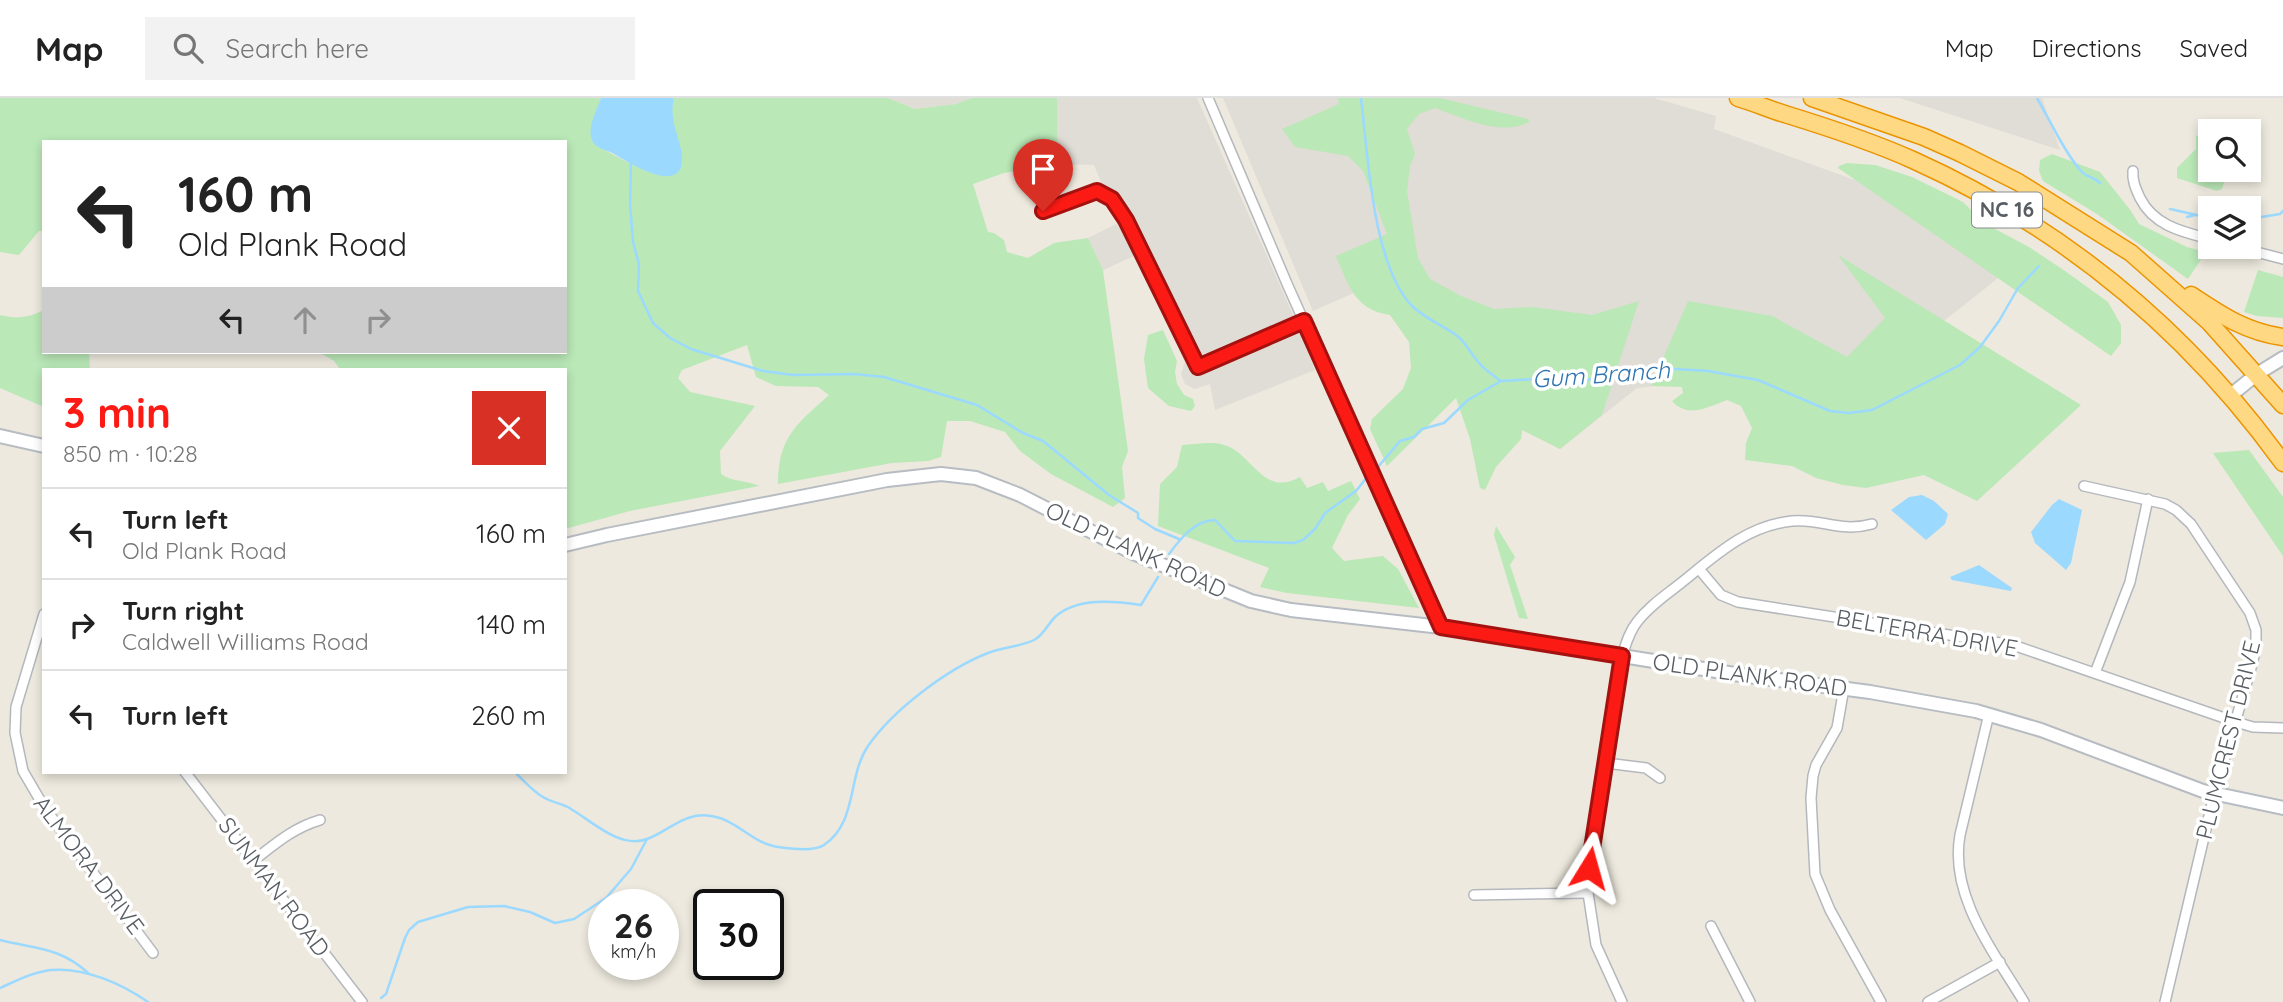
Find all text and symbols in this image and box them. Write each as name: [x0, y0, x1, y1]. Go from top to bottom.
search box: [145, 17, 635, 80]
text: Map: [35, 28, 103, 69]
icon: search: [169, 29, 207, 67]
text: Search here: [225, 32, 369, 65]
text: Map: [1945, 33, 1994, 63]
text: Directions: [2032, 33, 2142, 63]
text: Saved: [2180, 33, 2248, 63]
map controls: [2198, 119, 2261, 259]
button: search: [2198, 119, 2261, 182]
pin: [1013, 139, 1073, 211]
icon: arrive: [1024, 150, 1062, 188]
text: 160 m: [178, 163, 313, 224]
icon: left: [63, 168, 154, 259]
road number: NC 16: [1972, 192, 2042, 228]
button: layers: [2198, 196, 2261, 259]
text: Old Plank Road: [178, 224, 407, 264]
icon: left: [213, 301, 251, 339]
icon: ahead: [286, 301, 324, 339]
icon: right: [359, 301, 397, 339]
water label: Gum Branch: [1531, 354, 1671, 394]
text: 3 min: [63, 386, 171, 439]
button: close: [472, 391, 546, 465]
text: 850 m · 10:28: [63, 439, 198, 468]
street label: OLD PLANK ROAD: [1041, 495, 1231, 604]
text: Turn left: [122, 503, 229, 536]
icon: left: [63, 515, 101, 553]
text: 160 m: [476, 517, 546, 550]
text: Old Plank Road: [122, 536, 287, 565]
text: Turn right: [122, 594, 244, 627]
street label: BELTERRA DRIVE: [1834, 602, 2020, 663]
icon: right: [63, 606, 101, 644]
text: 140 m: [477, 608, 546, 641]
text: Caldwell Williams Road: [122, 627, 369, 656]
street label: PLUMCREST DRIVE: [2189, 638, 2266, 842]
street label: OLD PLANK ROAD: [1651, 646, 1849, 703]
icon: left: [63, 697, 101, 735]
text: Turn left: [122, 699, 229, 732]
text: 260 m: [471, 699, 546, 732]
street label: ALMORA DRIVE: [28, 790, 151, 940]
street label: SUNMAN ROAD: [213, 811, 336, 962]
position arrow: [1552, 831, 1626, 905]
speed limit sign: 30: [693, 889, 784, 980]
text: 26: [614, 903, 653, 947]
text: km/h: [611, 940, 656, 963]

